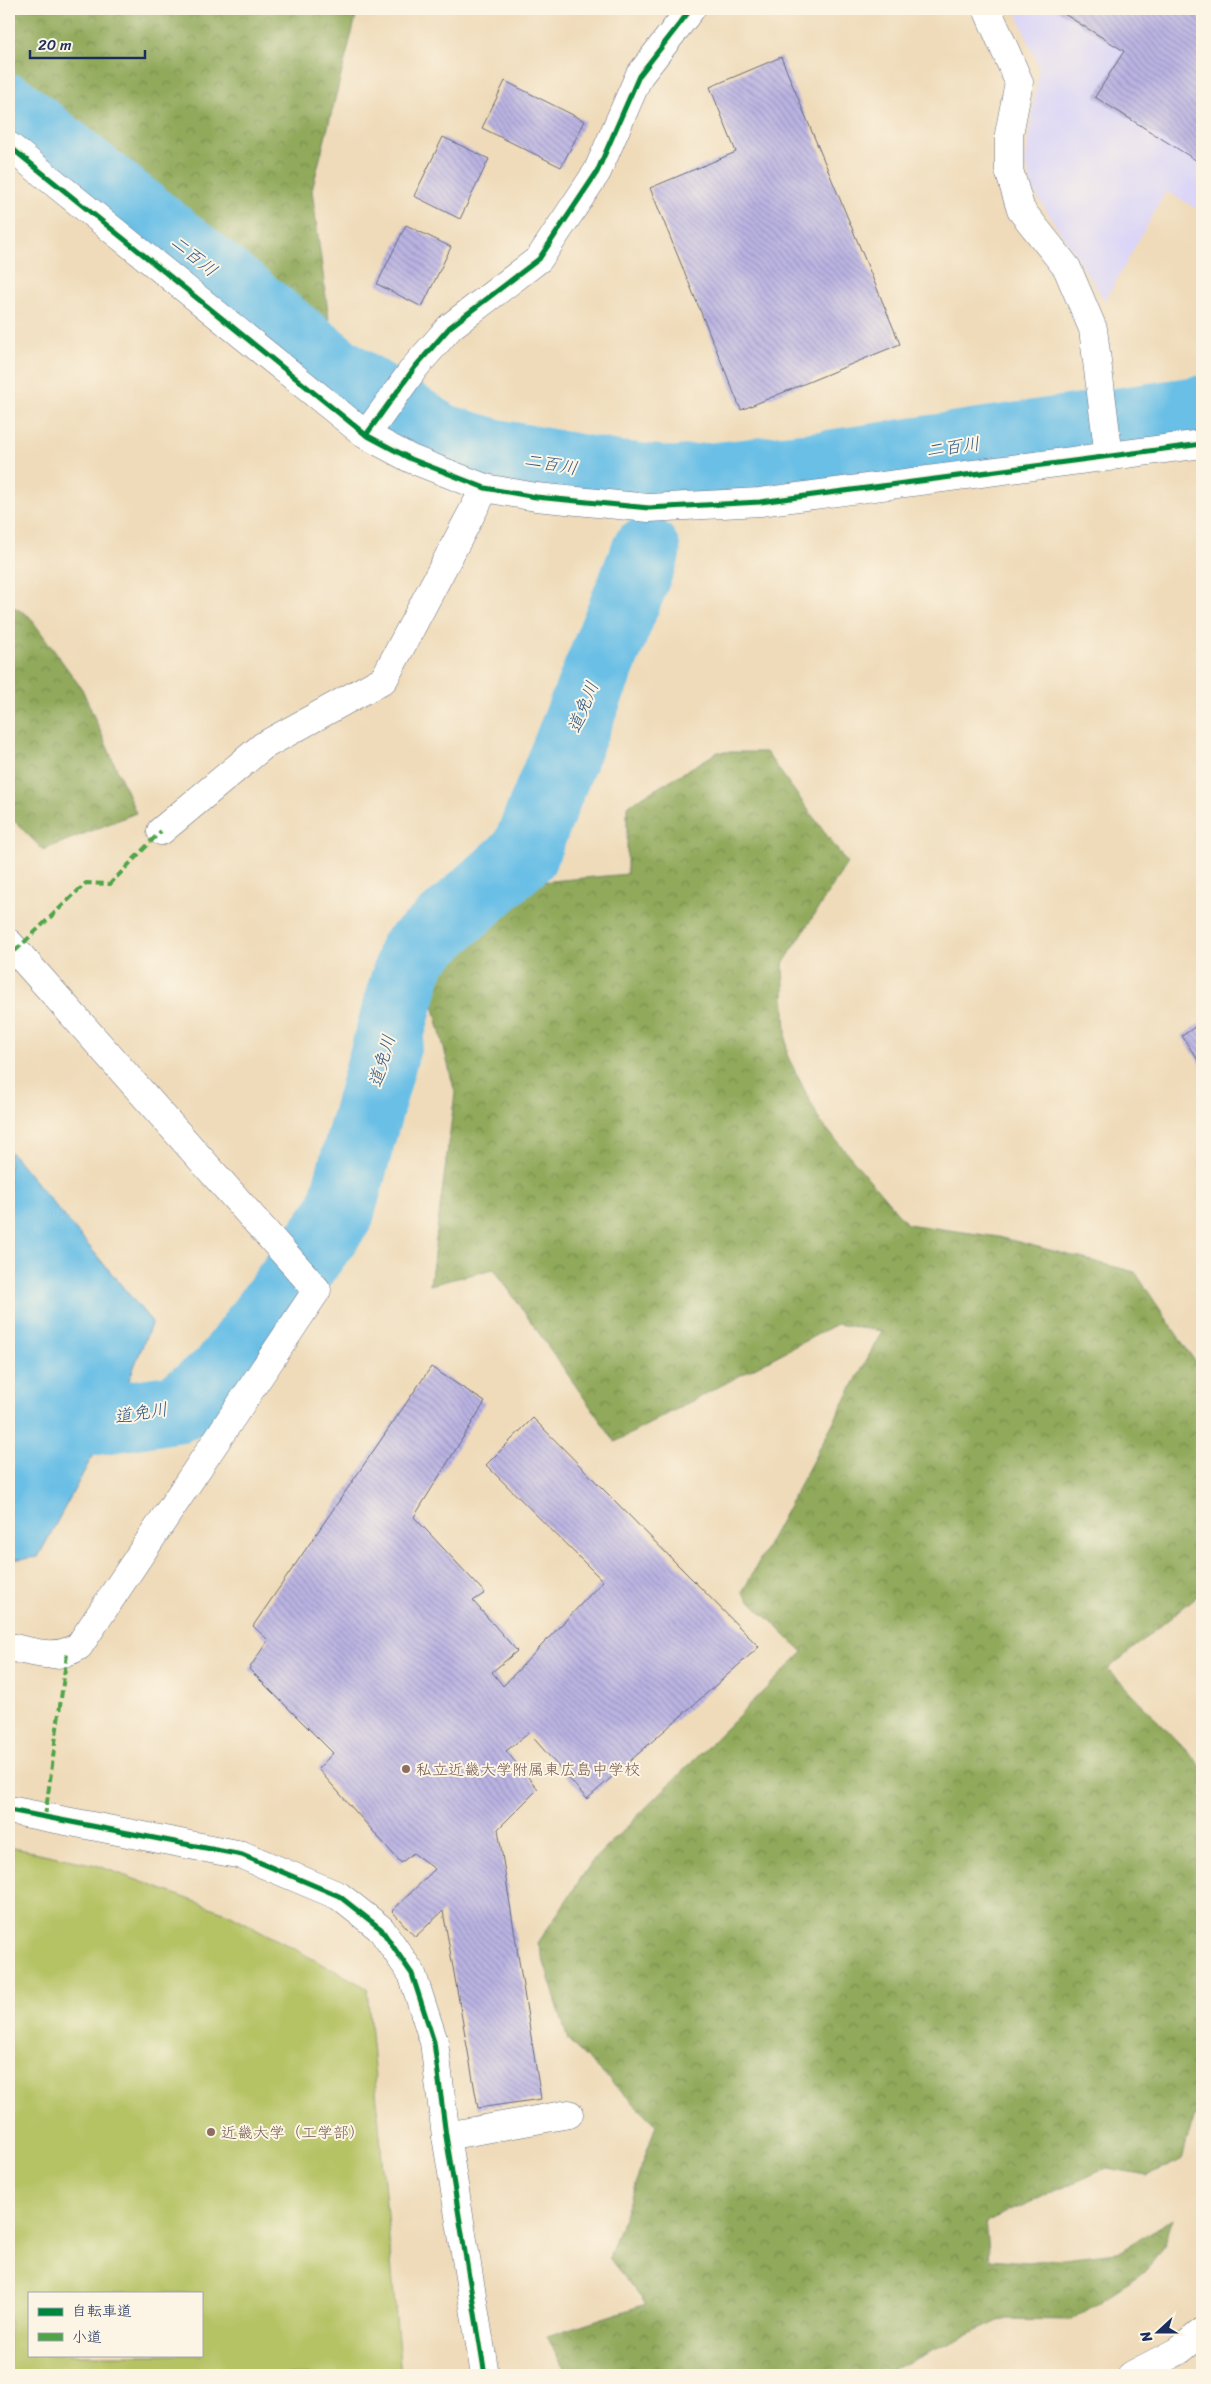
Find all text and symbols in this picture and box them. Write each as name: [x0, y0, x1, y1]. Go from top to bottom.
scale bar: [30, 28, 145, 60]
text: 20 m: [38, 32, 72, 58]
water label: 二百川: [163, 227, 225, 285]
water label: 二百川: [924, 427, 982, 467]
water label: 二百川: [522, 444, 580, 484]
water label: 道免川: [558, 676, 608, 738]
water label: 道免川: [359, 1031, 405, 1091]
water label: 道免川: [112, 1393, 170, 1433]
place label: 私立近畿大学附属東広島中学校: [416, 1755, 640, 1784]
marker: 私立近畿大学附属東広島中学校: [400, 1763, 412, 1775]
place label: 近畿大学（工学部）: [221, 2118, 365, 2147]
marker: 近畿大学（工学部）: [205, 2126, 217, 2138]
legend: [28, 2292, 202, 2356]
text: 自転車道: [72, 2298, 132, 2324]
north arrow: [1134, 2306, 1184, 2356]
text: 小道: [72, 2324, 102, 2350]
text: N: [1133, 2327, 1160, 2346]

